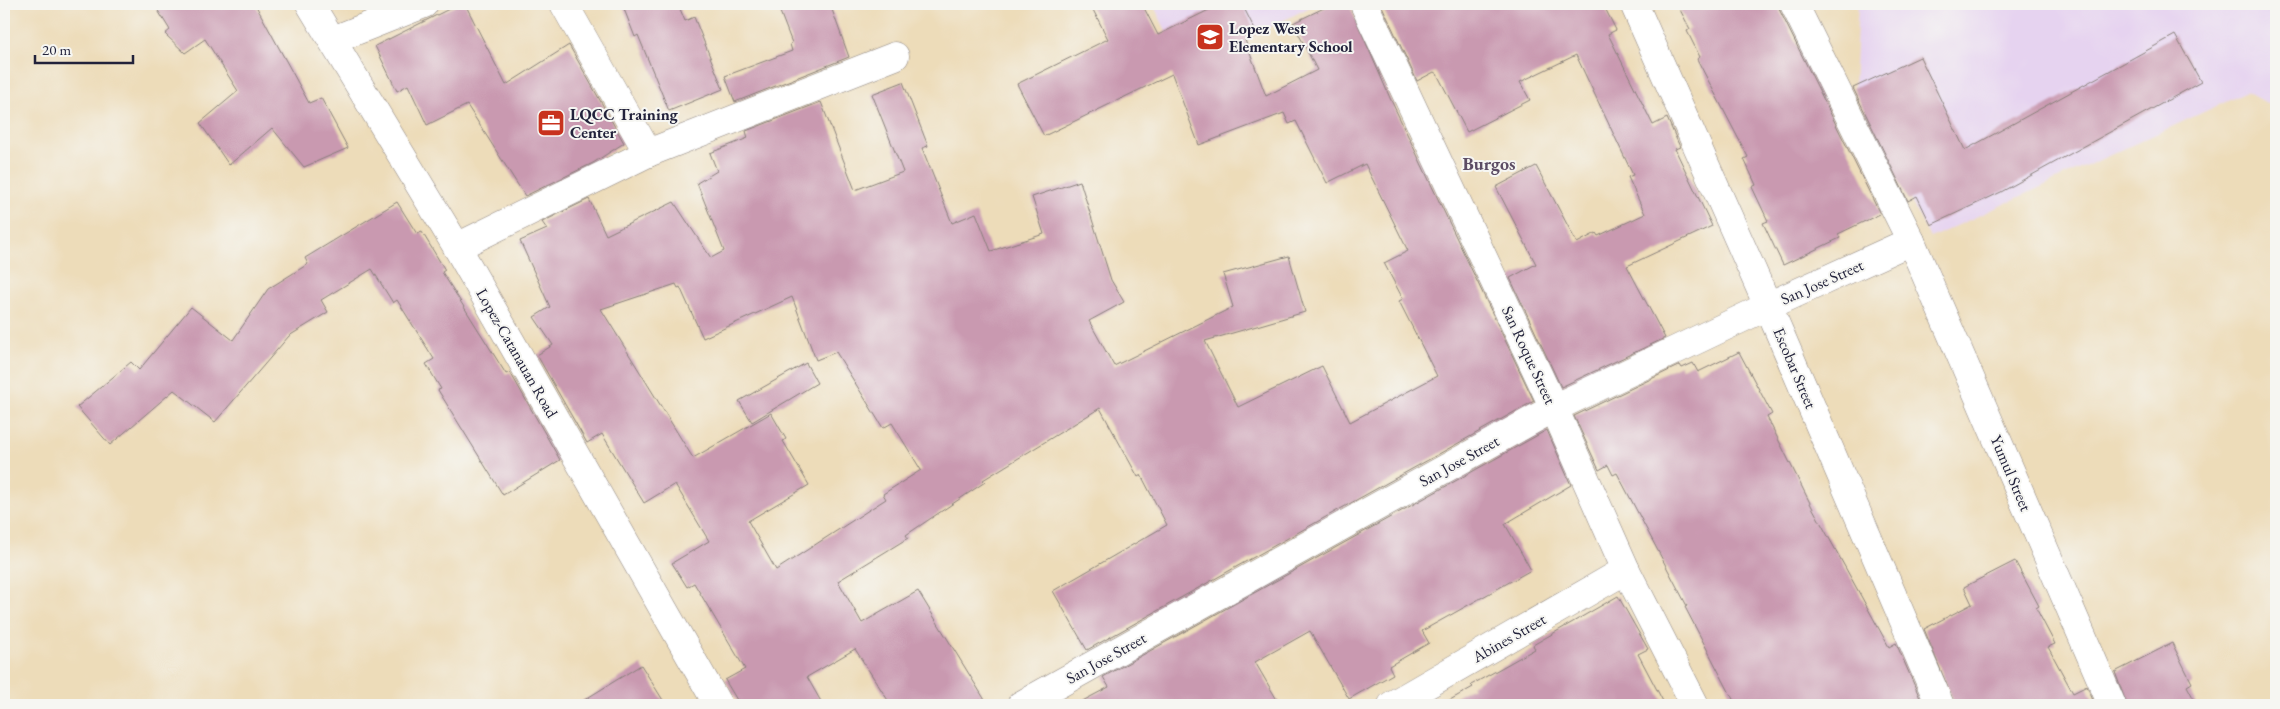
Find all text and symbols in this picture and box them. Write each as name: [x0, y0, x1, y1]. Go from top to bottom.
place label: Lopez West Elementary School: [1229, 18, 1353, 57]
school or university icon: Lopez West Elementary School: [1195, 22, 1225, 52]
scale bar: [35, 32, 132, 64]
text: 20 m: [42, 40, 71, 59]
place label: LQCC Training Center: [570, 104, 679, 143]
office icon: LQCC Training Center: [536, 108, 566, 138]
district label: Burgos: [1462, 152, 1516, 175]
street label: San Jose Street: [1777, 254, 1867, 310]
street label: Lopez-Catanauan Road: [471, 284, 563, 422]
street label: San Roque Street: [1497, 302, 1561, 408]
street label: Escobar Street: [1768, 324, 1822, 412]
street label: San Jose Street: [1415, 430, 1503, 492]
street label: Yumul Street: [1986, 432, 2036, 514]
street label: Abines Street: [1468, 609, 1550, 668]
street label: San Jose Street: [1062, 627, 1150, 689]

